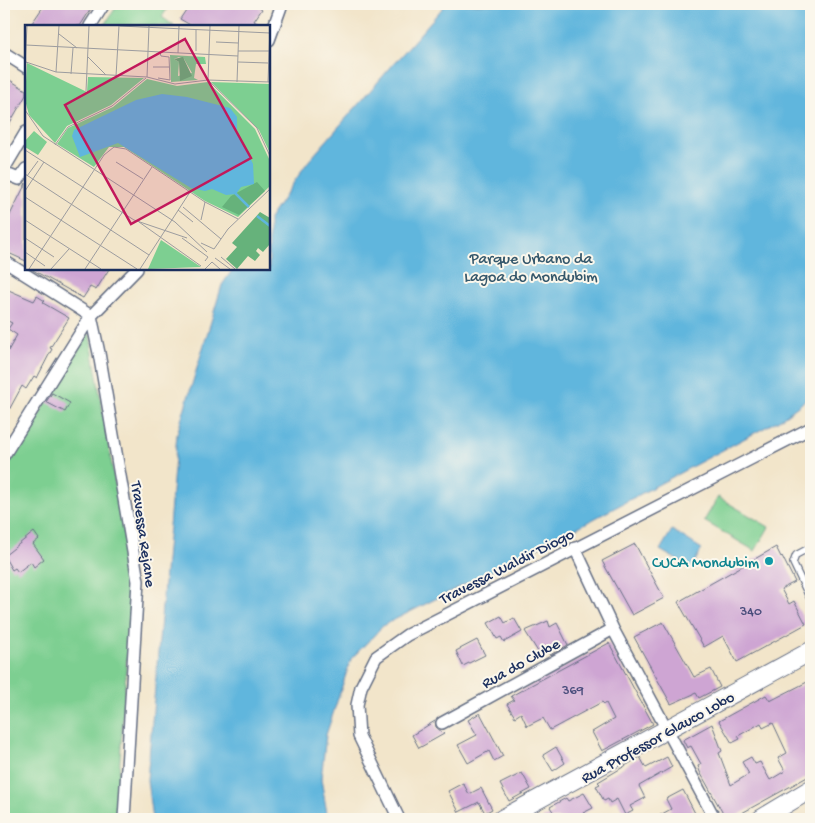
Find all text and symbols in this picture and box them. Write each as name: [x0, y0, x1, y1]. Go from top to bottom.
inset map: [25, 25, 270, 270]
park label: Parque Urbano da Lagoa do Mondubim: [464, 251, 598, 288]
street label: Travessa Rejane: [125, 479, 158, 589]
street label: Travessa Waldir Diogo: [436, 526, 578, 611]
place label: CUCA Mondubim: [652, 555, 760, 574]
marker: CUCA Mondubim: [763, 555, 775, 567]
house number: 340: [739, 604, 762, 621]
street label: Rua do Clube: [479, 635, 565, 694]
house number: 369: [561, 683, 584, 700]
street label: Rua Professor Glauco Lobo: [579, 689, 739, 789]

